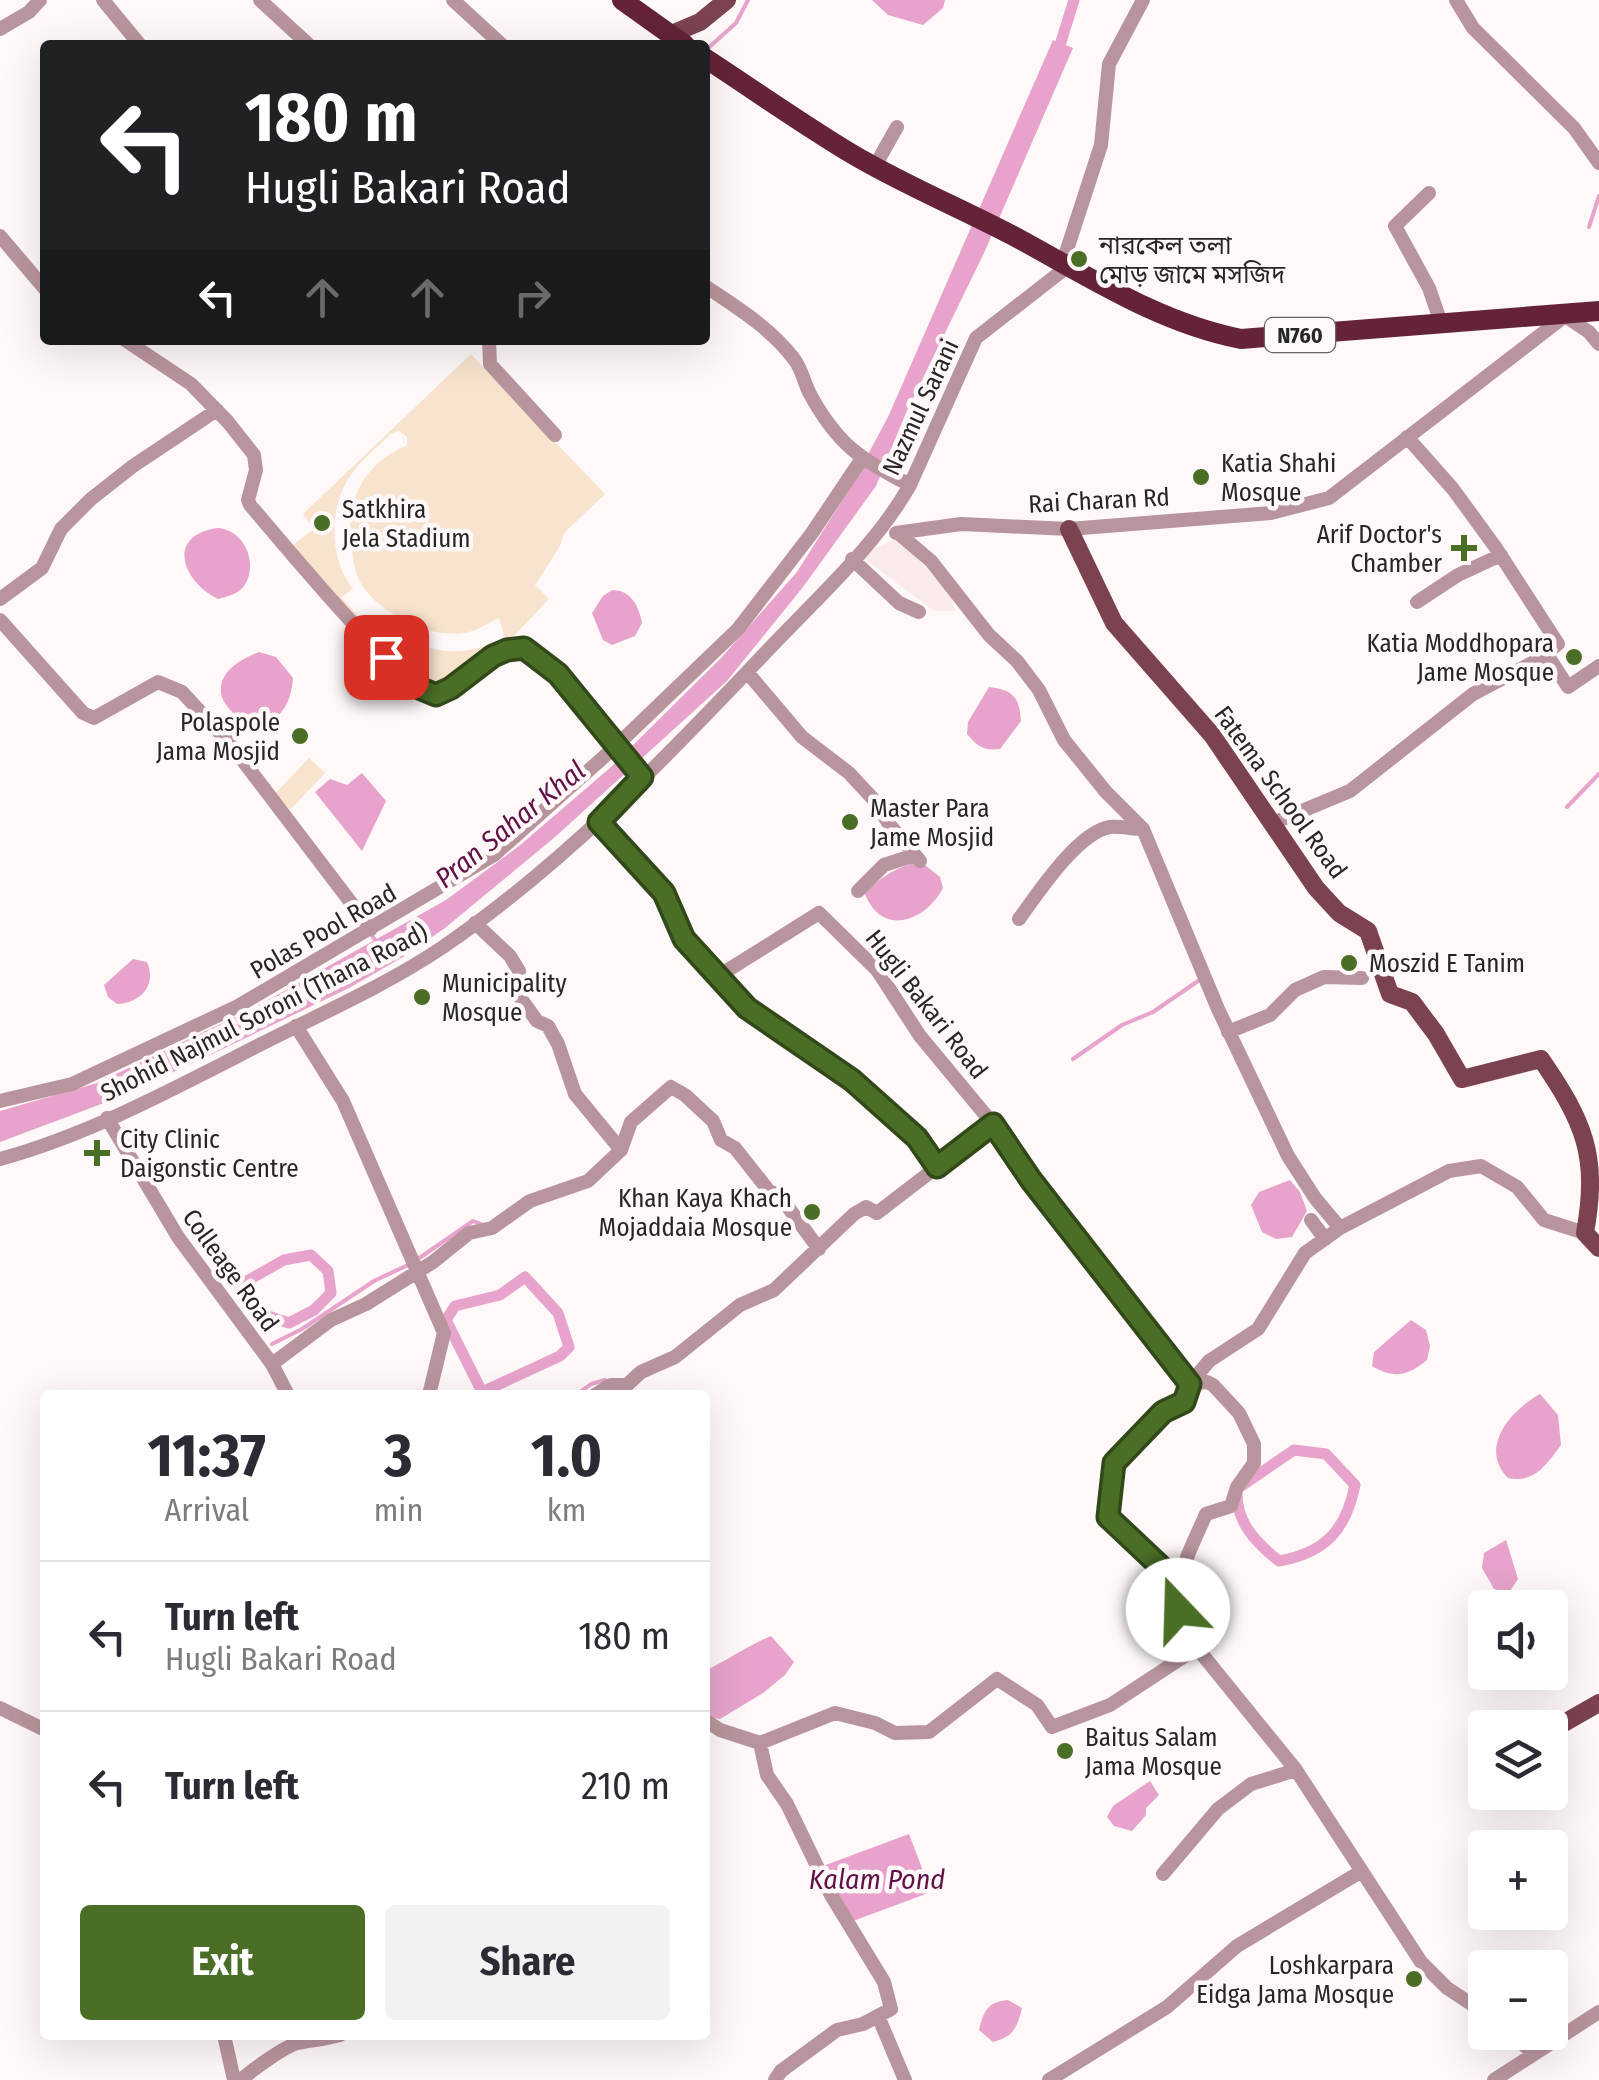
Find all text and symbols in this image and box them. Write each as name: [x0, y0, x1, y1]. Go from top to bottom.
text: 180 m: [245, 76, 418, 160]
icon: left: [80, 80, 210, 210]
text: Hugli Bakari Road: [245, 161, 571, 215]
place label: নারকেল তলা মোড় জামে মসজিদ: [1098, 231, 1286, 290]
marker: নারকেল তলা মোড় জামে মসজিদ: [1068, 248, 1090, 270]
icon: left: [190, 270, 245, 325]
icon: ahead: [295, 270, 350, 325]
icon: ahead: [400, 270, 455, 325]
icon: right: [505, 270, 560, 325]
road number: N760: [1265, 318, 1335, 352]
street label: Nazmul Sarani: [876, 335, 965, 480]
place label: Katia Shahi Mosque: [1221, 449, 1336, 508]
marker: Katia Shahi Mosque: [1190, 466, 1212, 488]
street label: Rai Charan Rd: [1028, 482, 1171, 520]
place label: Satkhira Jela Stadium: [342, 495, 470, 554]
marker: Satkhira Jela Stadium: [311, 512, 333, 534]
place label: Arif Doctor's Chamber: [1317, 520, 1442, 579]
marker: Arif Doctor's Chamber: [1451, 535, 1477, 561]
pin: [344, 615, 429, 700]
place label: Katia Moddhopara Jame Mosque: [1367, 629, 1554, 688]
icon: arrive: [359, 630, 414, 685]
marker: Katia Moddhopara Jame Mosque: [1563, 646, 1585, 668]
street label: Fatema School Road: [1207, 700, 1353, 885]
place label: Polaspole Jama Mosjid: [156, 708, 280, 767]
marker: Polaspole Jama Mosjid: [289, 725, 311, 747]
water label: Pran Sahar Khal: [429, 754, 592, 895]
place label: Master Para Jame Mosjid: [870, 794, 994, 853]
marker: Master Para Jame Mosjid: [839, 811, 861, 833]
street label: Polas Pool Road: [245, 878, 402, 986]
street label: Shohid Najmul Soroni (Thana Road): [96, 917, 433, 1109]
street label: Hugli Bakari Road: [859, 924, 994, 1085]
place label: Moszid E Tanim: [1369, 949, 1525, 979]
marker: Moszid E Tanim: [1338, 952, 1360, 974]
place label: Municipality Mosque: [442, 969, 567, 1028]
marker: Municipality Mosque: [411, 986, 433, 1008]
place label: City Clinic Daigonstic Centre: [120, 1125, 299, 1184]
marker: City Clinic Daigonstic Centre: [84, 1140, 110, 1166]
place label: Khan Kaya Khach Mojaddaia Mosque: [599, 1184, 792, 1243]
marker: Khan Kaya Khach Mojaddaia Mosque: [801, 1201, 823, 1223]
street label: Colleage Road: [176, 1204, 285, 1338]
text: 11:37: [148, 1420, 266, 1492]
text: 3: [384, 1420, 413, 1492]
text: 1.0: [531, 1420, 602, 1492]
text: Arrival: [164, 1491, 249, 1529]
text: min: [374, 1491, 423, 1529]
text: km: [547, 1491, 586, 1529]
position arrow: [1126, 1558, 1230, 1662]
map controls: [1468, 1590, 1568, 2050]
button: sound: [1468, 1590, 1568, 1690]
text: Turn left: [165, 1594, 299, 1640]
icon: left: [80, 1609, 135, 1664]
text: 180 m: [578, 1613, 670, 1659]
text: Hugli Bakari Road: [165, 1640, 397, 1678]
button: layers: [1468, 1710, 1568, 1810]
place label: Baitus Salam Jama Mosque: [1085, 1723, 1222, 1782]
marker: Baitus Salam Jama Mosque: [1054, 1740, 1076, 1762]
icon: left: [80, 1759, 135, 1814]
text: Turn left: [165, 1763, 299, 1809]
text: 210 m: [581, 1763, 670, 1809]
button: +: [1468, 1830, 1568, 1930]
water label: Kalam Pond: [809, 1863, 945, 1896]
button: Exit: [80, 1905, 365, 2020]
button: Share: [385, 1905, 670, 2020]
button: −: [1468, 1950, 1568, 2050]
place label: Loshkarpara Eidga Jama Mosque: [1196, 1951, 1394, 2010]
marker: Loshkarpara Eidga Jama Mosque: [1403, 1968, 1425, 1990]

